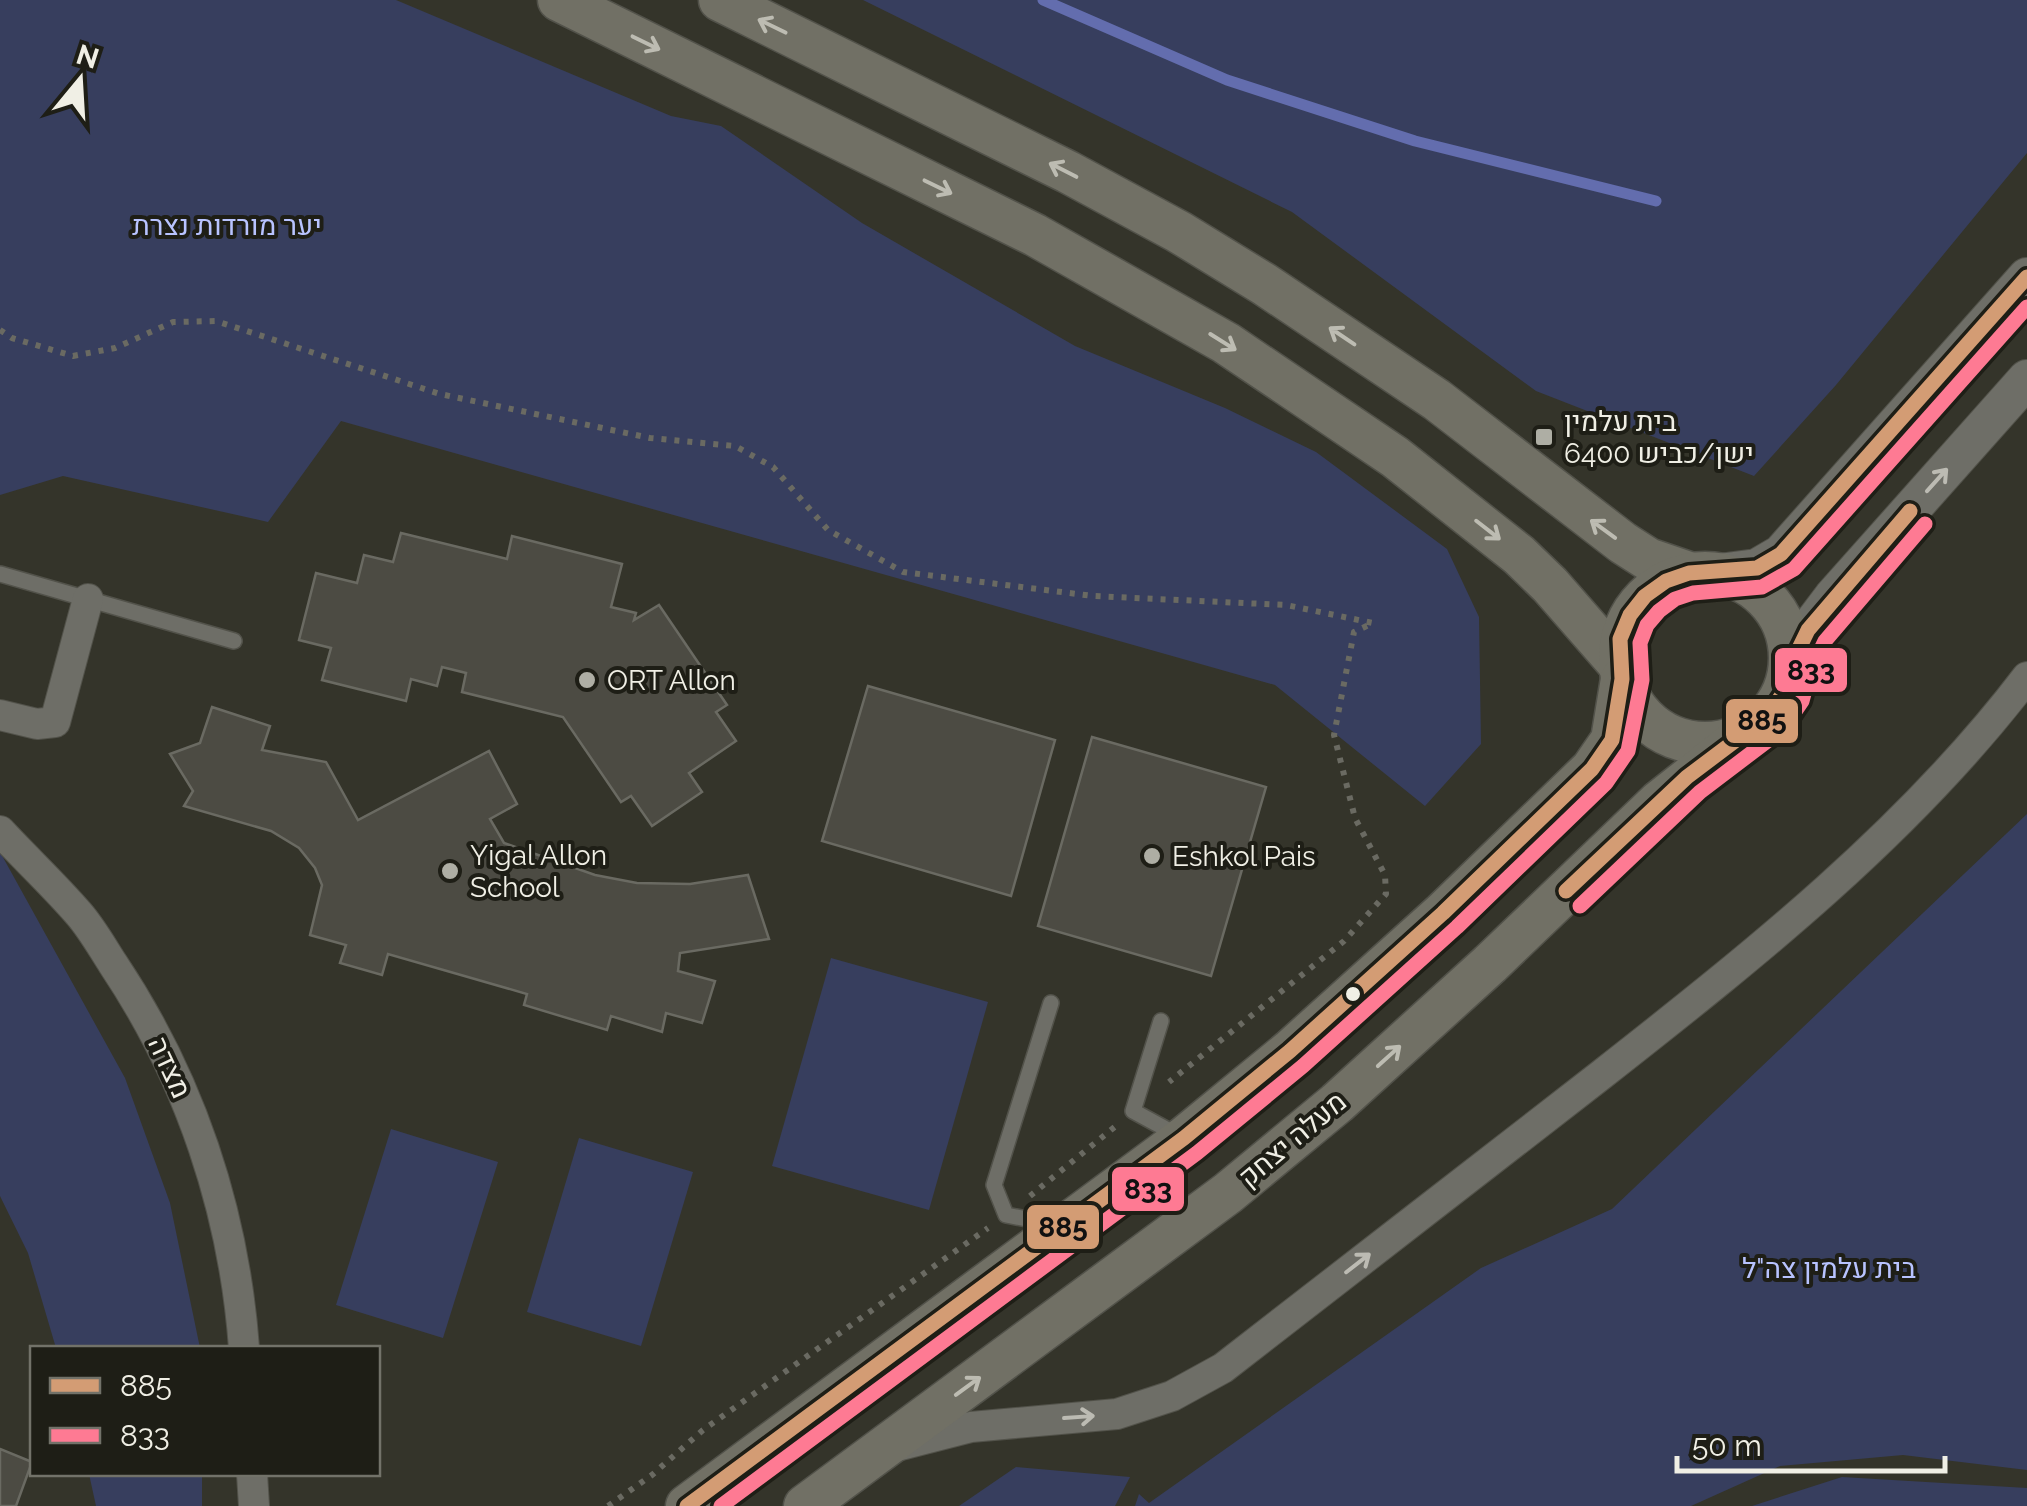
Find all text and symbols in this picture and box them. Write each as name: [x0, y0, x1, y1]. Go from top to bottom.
one-way arrow: [758, 16, 787, 35]
north arrow: [30, 30, 130, 130]
one-way arrow: [631, 34, 661, 53]
text: N: [72, 38, 103, 76]
one-way arrow: [1049, 160, 1079, 179]
one-way arrow: [922, 178, 952, 197]
park label: יער מורדות נצרת: [132, 209, 322, 242]
one-way arrow: [1328, 326, 1356, 347]
one-way arrow: [1208, 332, 1237, 353]
place label: בית עלמין ישן/כביש 6400: [1564, 405, 1754, 470]
marker: בית עלמין ישן/כביש 6400: [1533, 426, 1555, 448]
one-way arrow: [1926, 468, 1949, 493]
one-way arrow: [1474, 519, 1500, 541]
one-way arrow: [1590, 519, 1618, 540]
line badge: 833: [1773, 646, 1849, 694]
text: 833: [1787, 654, 1835, 687]
place label: ORT Allon: [607, 664, 736, 697]
marker: ORT Allon: [576, 669, 598, 691]
line badge: 885: [1724, 697, 1800, 745]
text: 885: [1737, 704, 1787, 737]
place label: Yigal Allon School: [470, 839, 607, 904]
place label: Eshkol Pais: [1172, 840, 1316, 873]
marker: Eshkol Pais: [1141, 845, 1163, 867]
marker: Yigal Allon School: [439, 860, 461, 882]
unlabelled marker: [1343, 984, 1363, 1004]
street label: מצדה: [141, 1031, 198, 1103]
one-way arrow: [1376, 1045, 1401, 1068]
street label: מעלה יצחק: [1232, 1085, 1353, 1194]
line badge: 833: [1110, 1165, 1186, 1213]
text: 833: [1124, 1173, 1172, 1206]
line badge: 885: [1025, 1203, 1101, 1251]
text: 885: [1038, 1211, 1088, 1244]
one-way arrow: [1344, 1252, 1370, 1274]
park label: בית עלמין צה"ל: [1742, 1252, 1916, 1285]
legend: [30, 1346, 380, 1476]
text: 885: [120, 1368, 172, 1403]
one-way arrow: [954, 1375, 981, 1396]
one-way arrow: [1062, 1408, 1094, 1427]
scale bar: [1677, 1411, 1944, 1473]
text: 833: [120, 1418, 170, 1453]
text: 50 m: [1692, 1428, 1762, 1463]

